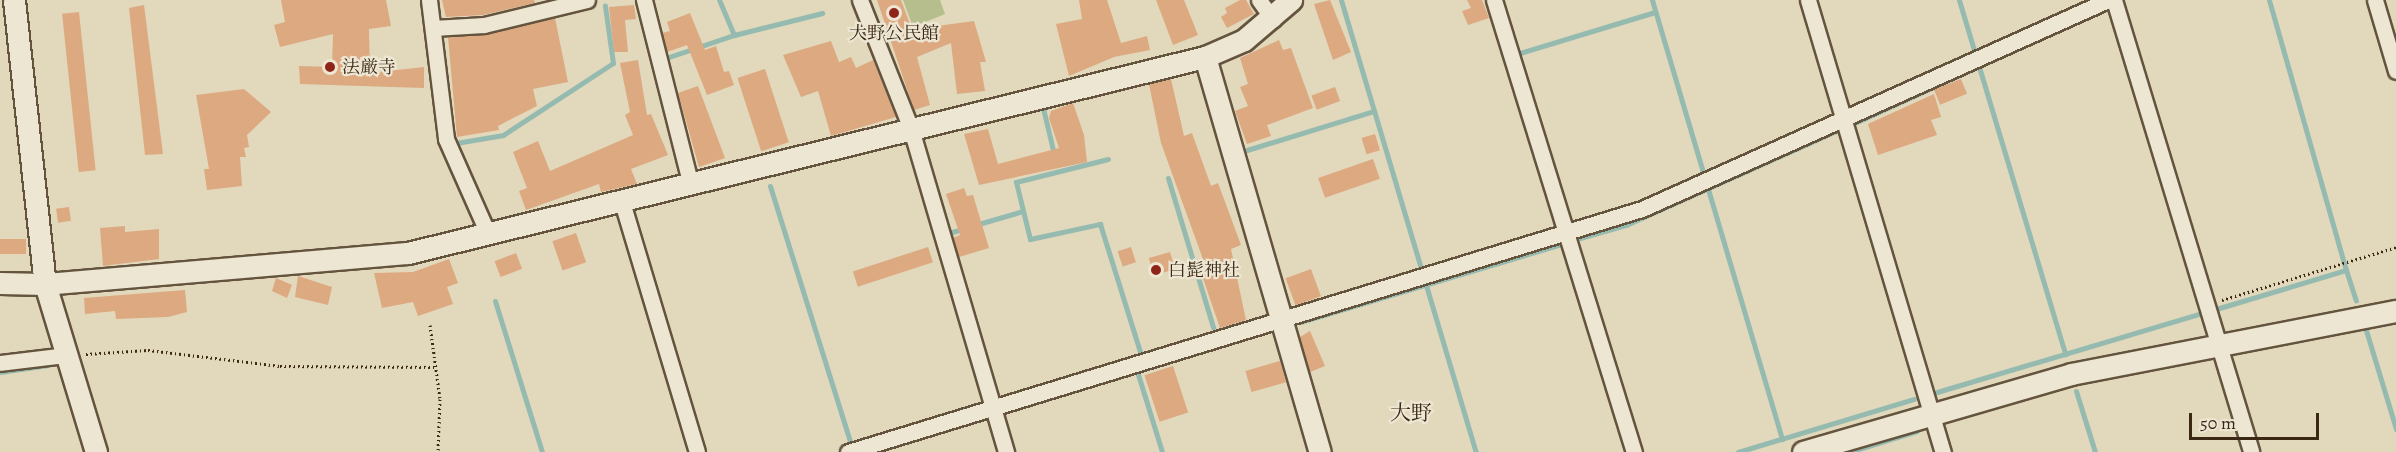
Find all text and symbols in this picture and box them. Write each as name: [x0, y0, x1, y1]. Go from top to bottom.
marker: 大野公民館: [887, 6, 901, 20]
place label: 大野公民館: [849, 22, 939, 44]
place label: 法厳寺: [342, 56, 396, 78]
marker: 法厳寺: [323, 60, 337, 74]
place label: 白髭神社: [1168, 259, 1240, 281]
marker: 白髭神社: [1149, 263, 1163, 277]
district label: 大野: [1390, 400, 1432, 426]
scale bar: [2192, 401, 2322, 439]
text: 50 m: [2200, 411, 2236, 435]

